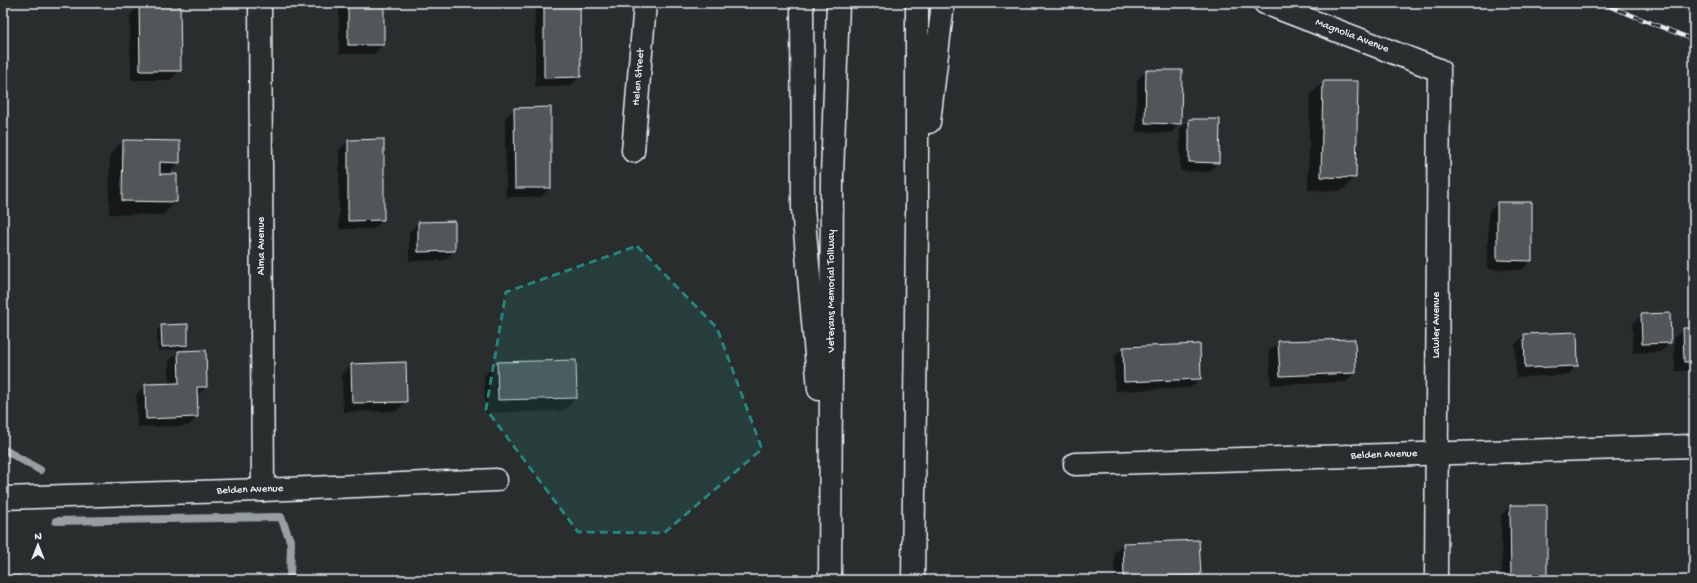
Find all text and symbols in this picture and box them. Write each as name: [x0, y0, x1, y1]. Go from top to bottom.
street label: Magnolia Avenue: [1314, 17, 1391, 56]
street label: Helen Street: [631, 46, 648, 106]
street label: Alma Avenue: [256, 216, 268, 275]
street label: Veterans Memorial Tollway: [826, 229, 838, 353]
street label: Lawler Avenue: [1431, 292, 1443, 358]
street label: Belden Avenue: [1349, 448, 1418, 462]
street label: Belden Avenue: [215, 483, 284, 497]
north arrow: [18, 525, 58, 565]
text: N: [34, 531, 42, 543]

